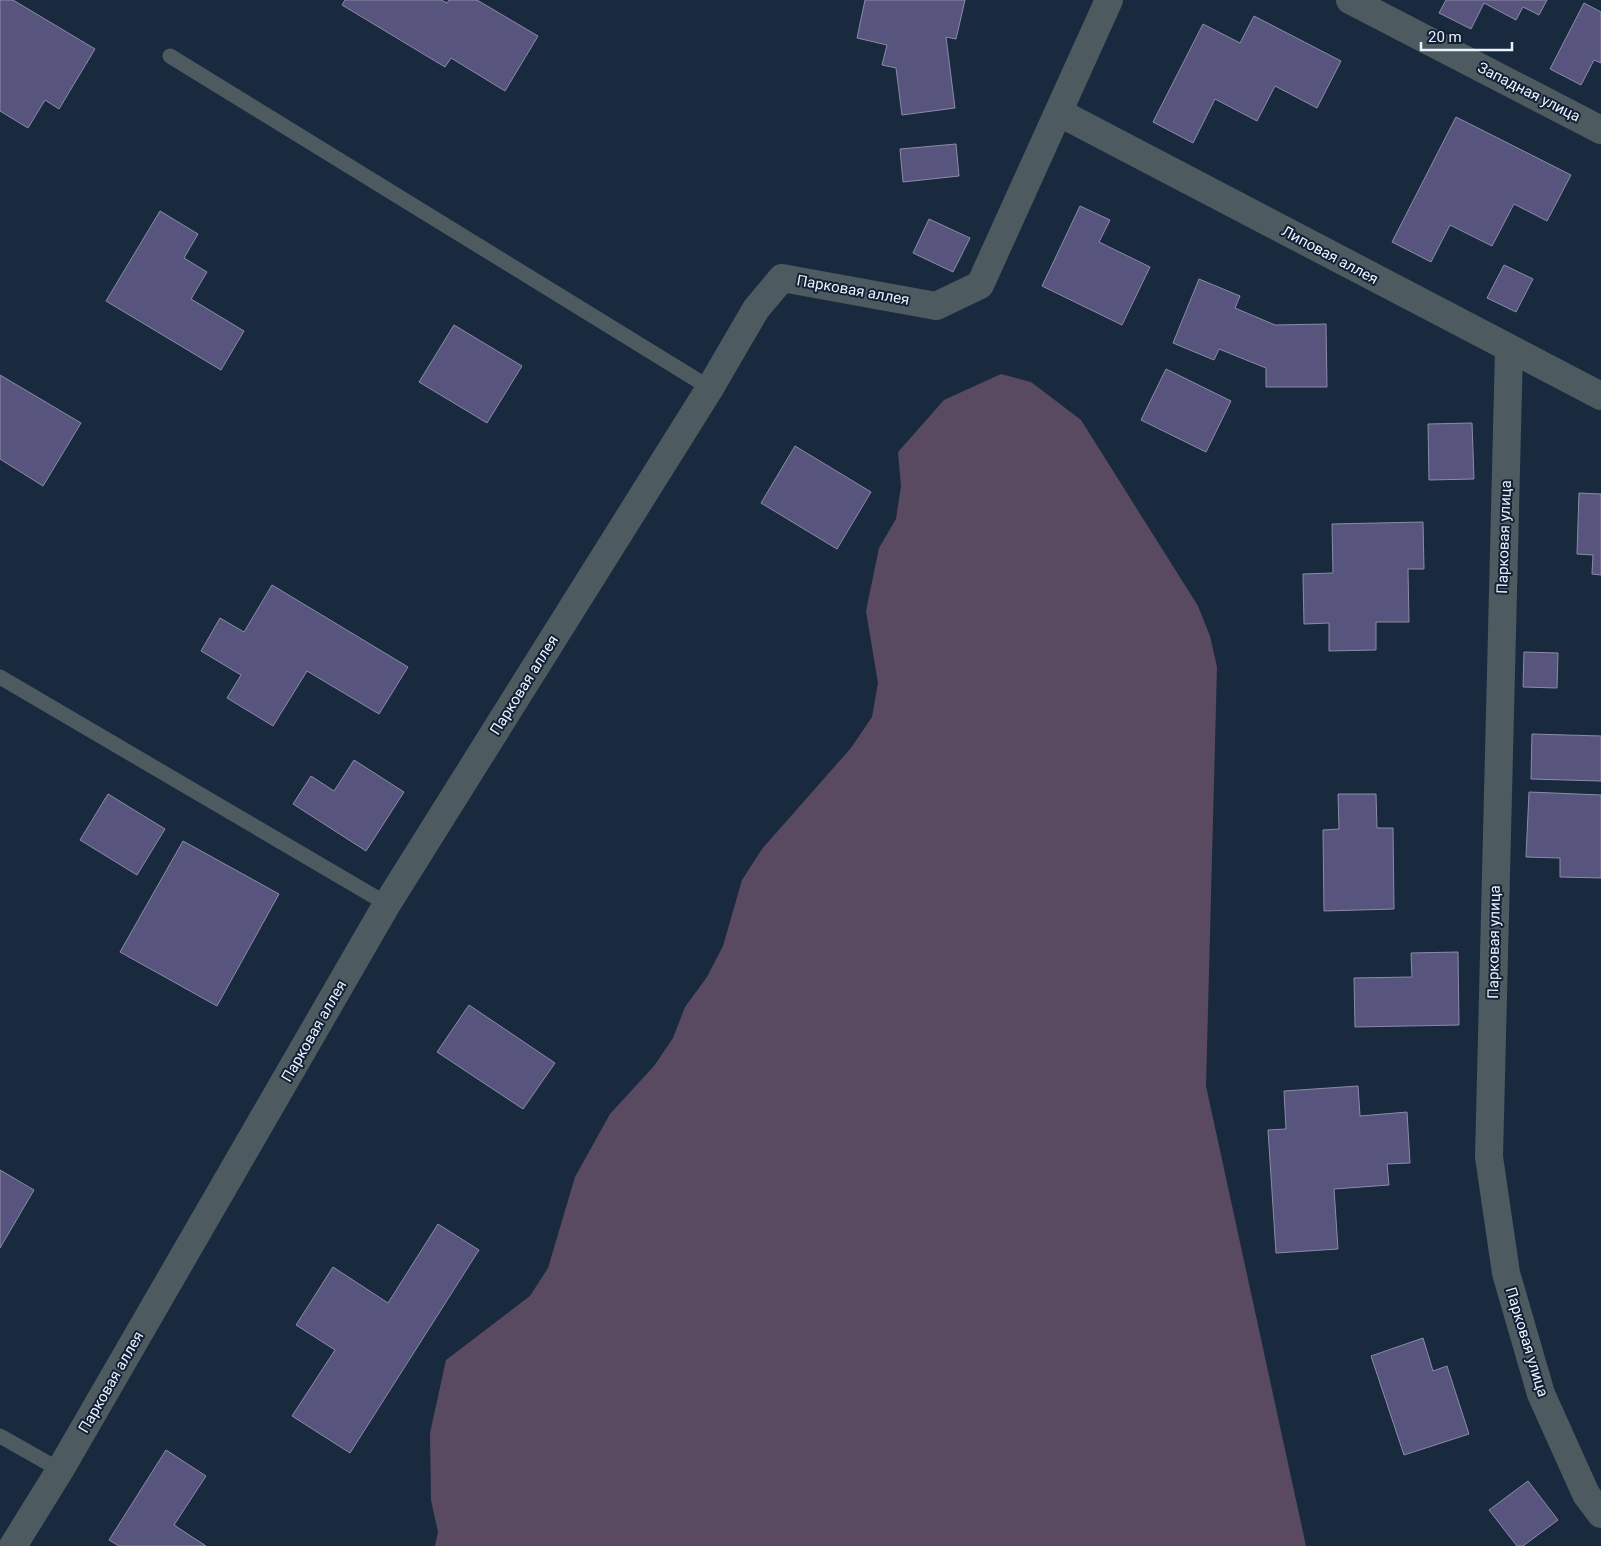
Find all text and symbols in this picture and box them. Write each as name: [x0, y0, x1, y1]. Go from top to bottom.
scale bar: [1421, 20, 1512, 52]
text: 20 m: [1428, 28, 1462, 46]
street label: Западная улица: [1475, 58, 1583, 126]
street label: Липовая аллея: [1279, 222, 1381, 288]
street label: Парковая аллея: [795, 271, 911, 309]
street label: Парковая улица: [1493, 480, 1515, 594]
street label: Парковая аллея: [486, 632, 562, 738]
street label: Парковая улица: [1484, 885, 1504, 999]
street label: Парковая аллея: [278, 977, 350, 1085]
street label: Парковая улица: [1502, 1285, 1552, 1399]
street label: Парковая аллея: [75, 1328, 147, 1436]

